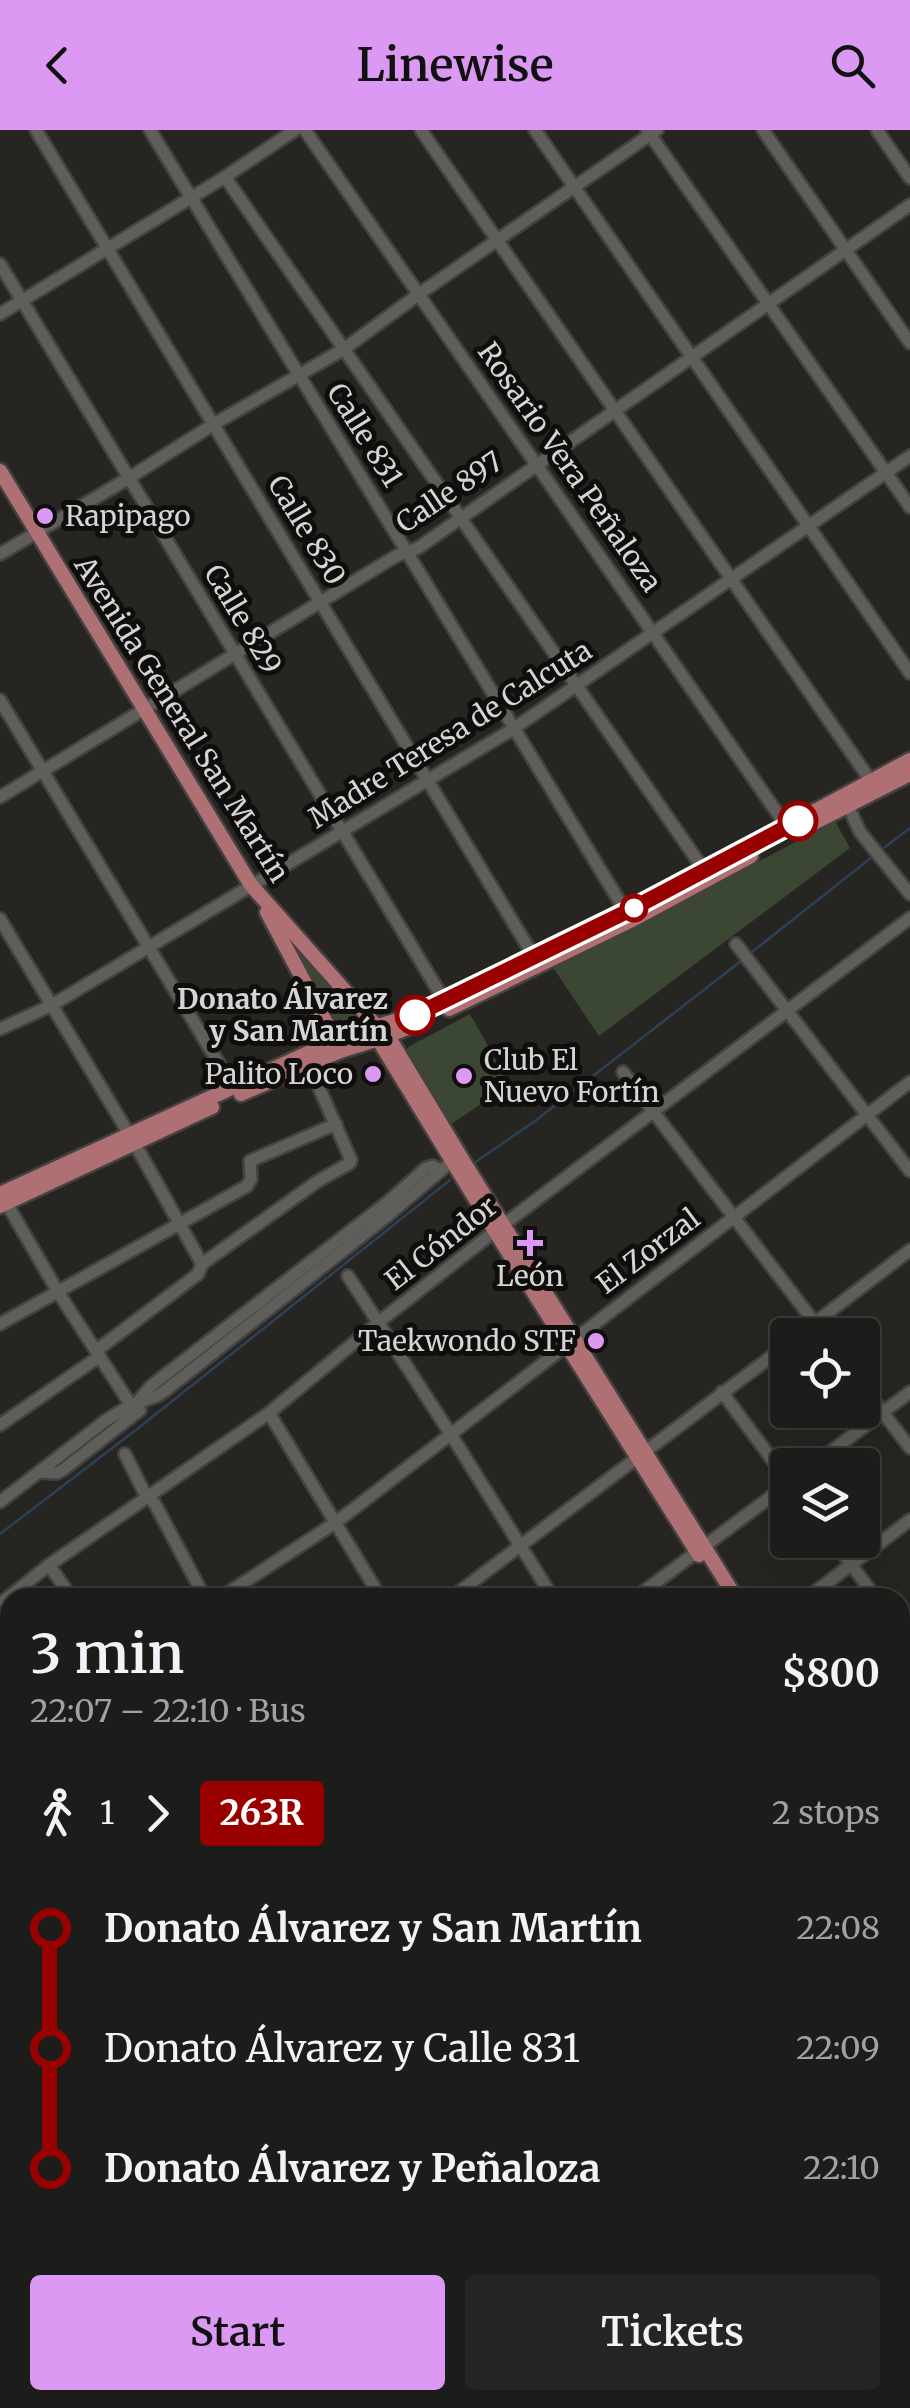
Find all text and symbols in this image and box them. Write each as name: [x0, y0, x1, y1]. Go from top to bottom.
text: Linewise: [357, 37, 553, 93]
icon: back: [30, 38, 85, 93]
icon: search: [825, 38, 880, 93]
street label: Rosario Vera Peñaloza: [470, 335, 670, 599]
street label: Calle 831: [319, 376, 411, 494]
street label: Calle 897: [389, 443, 509, 541]
street label: Calle 830: [260, 469, 354, 591]
place label: Rapipago: [65, 498, 190, 534]
marker: Rapipago: [34, 505, 56, 527]
street label: Avenida General San Martín: [66, 549, 297, 889]
street label: Calle 829: [196, 558, 290, 680]
street label: Madre Teresa de Calcuta: [302, 632, 598, 836]
unlabelled marker: [779, 802, 817, 840]
unlabelled marker: [621, 895, 647, 921]
place label: Donato Álvarez y San Martín: [177, 981, 388, 1049]
marker: Donato Álvarez y San Martín: [396, 996, 434, 1034]
place label: Club El Nuevo Fortín: [484, 1042, 660, 1110]
place label: Palito Loco: [205, 1056, 353, 1092]
marker: Palito Loco: [362, 1063, 384, 1085]
marker: Club El Nuevo Fortín: [453, 1065, 475, 1087]
street label: El Cóndor: [378, 1188, 504, 1298]
street label: El Zorzal: [589, 1200, 707, 1301]
marker: León: [519, 1232, 541, 1254]
place label: León: [496, 1258, 564, 1294]
map controls: [770, 1318, 880, 1558]
button: locate: [770, 1318, 880, 1428]
place label: Taekwondo STF: [358, 1323, 576, 1359]
marker: Taekwondo STF: [585, 1330, 607, 1352]
button: layers: [770, 1448, 880, 1558]
text: 3 min: [30, 1619, 184, 1688]
text: $800: [781, 1650, 880, 1697]
text: 22:07 – 22:10 · Bus: [30, 1691, 306, 1731]
icon: walk: [30, 1786, 85, 1841]
icon: forward: [130, 1786, 185, 1841]
text: 263R: [220, 1791, 304, 1835]
text: 1: [100, 1793, 115, 1833]
text: 2 stops: [772, 1793, 880, 1833]
text: Donato Álvarez y San Martín: [104, 1905, 642, 1952]
text: 22:08: [796, 1908, 880, 1948]
text: Donato Álvarez y Calle 831: [104, 2025, 580, 2072]
text: 22:09: [796, 2028, 880, 2068]
text: Donato Álvarez y Peñaloza: [104, 2145, 600, 2192]
text: 22:10: [803, 2148, 880, 2188]
button: Start: [30, 2275, 445, 2390]
button: Tickets: [465, 2275, 880, 2390]

